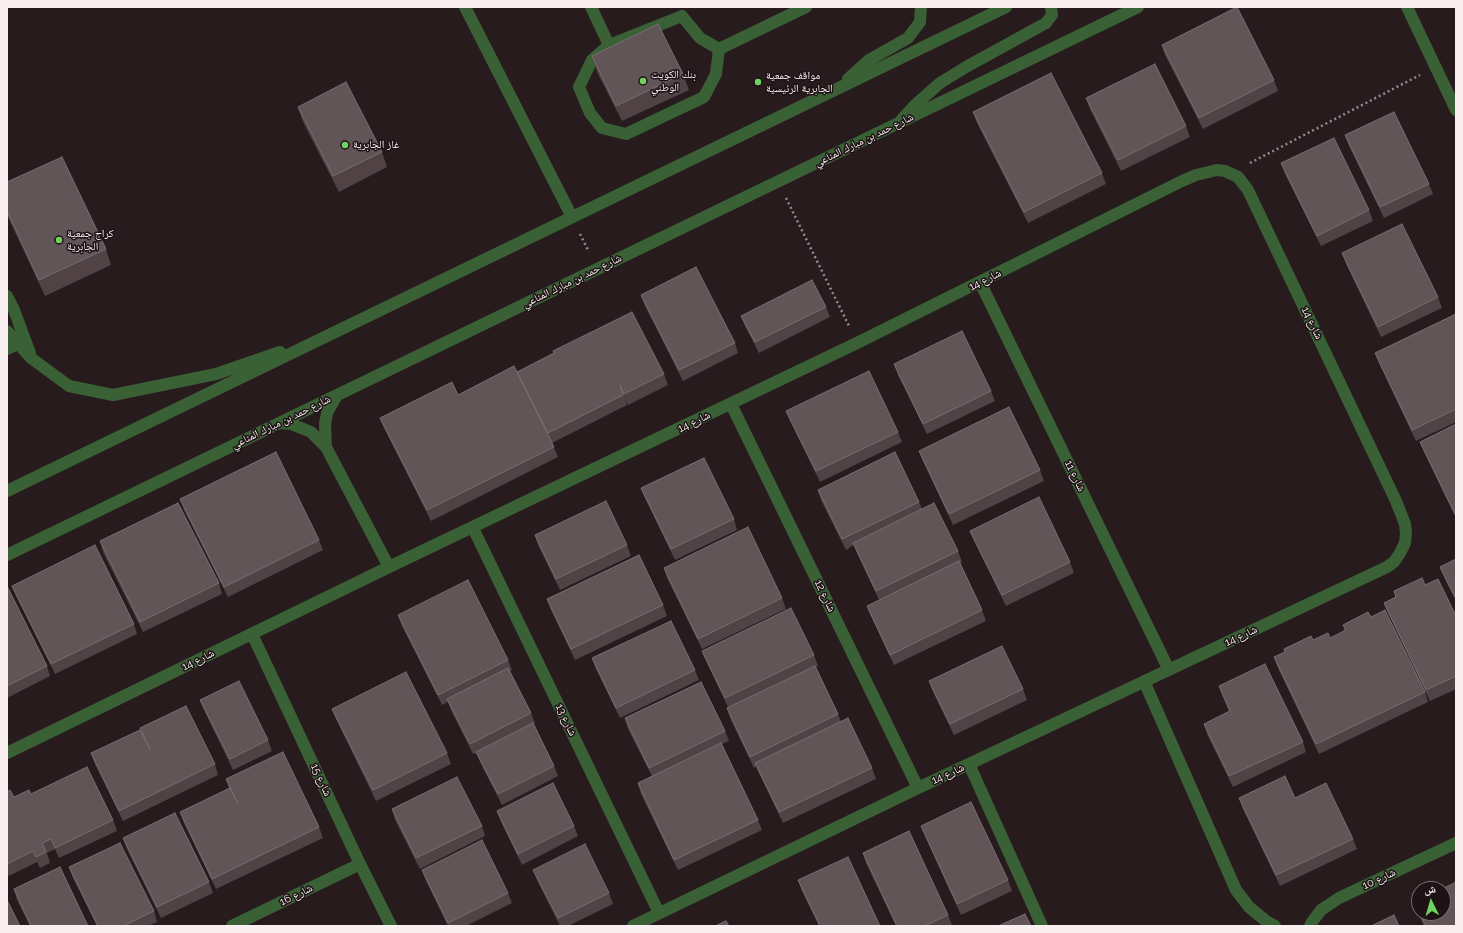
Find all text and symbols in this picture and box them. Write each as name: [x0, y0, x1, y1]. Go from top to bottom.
place label: بنك الكويت الوطني: [651, 68, 696, 94]
place label: مواقف جمعية الجابرية الرئيسية: [766, 69, 833, 95]
marker: بنك الكويت الوطني: [638, 76, 648, 86]
marker: مواقف جمعية الجابرية الرئيسية: [753, 77, 763, 87]
street label: شارع حمد بن مبارك المناعي: [812, 110, 916, 170]
place label: غاز الجابرية: [353, 138, 400, 152]
marker: غاز الجابرية: [340, 140, 350, 150]
place label: كراج جمعية الجابرية: [67, 227, 113, 253]
marker: كراج جمعية الجابرية: [54, 235, 64, 245]
street label: شارع حمد بن مبارك المناعي: [520, 251, 624, 311]
street label: شارع 14: [967, 266, 1003, 294]
street label: شارع 14: [1299, 305, 1325, 341]
street label: شارع حمد بن مبارك المناعي: [229, 392, 333, 452]
street label: شارع 14: [676, 409, 712, 435]
street label: شارع 11: [1062, 458, 1088, 494]
street label: شارع 12: [812, 578, 838, 614]
street label: شارع 14: [1223, 623, 1259, 649]
street label: شارع 14: [180, 647, 216, 673]
street label: شارع 13: [553, 702, 579, 738]
street label: شارع 14: [930, 761, 966, 787]
street label: شارع 15: [308, 762, 334, 798]
street label: شارع 10: [1360, 866, 1398, 892]
street label: شارع 16: [277, 881, 315, 909]
north arrow: [1411, 881, 1451, 921]
text: ش: [1424, 883, 1436, 897]

